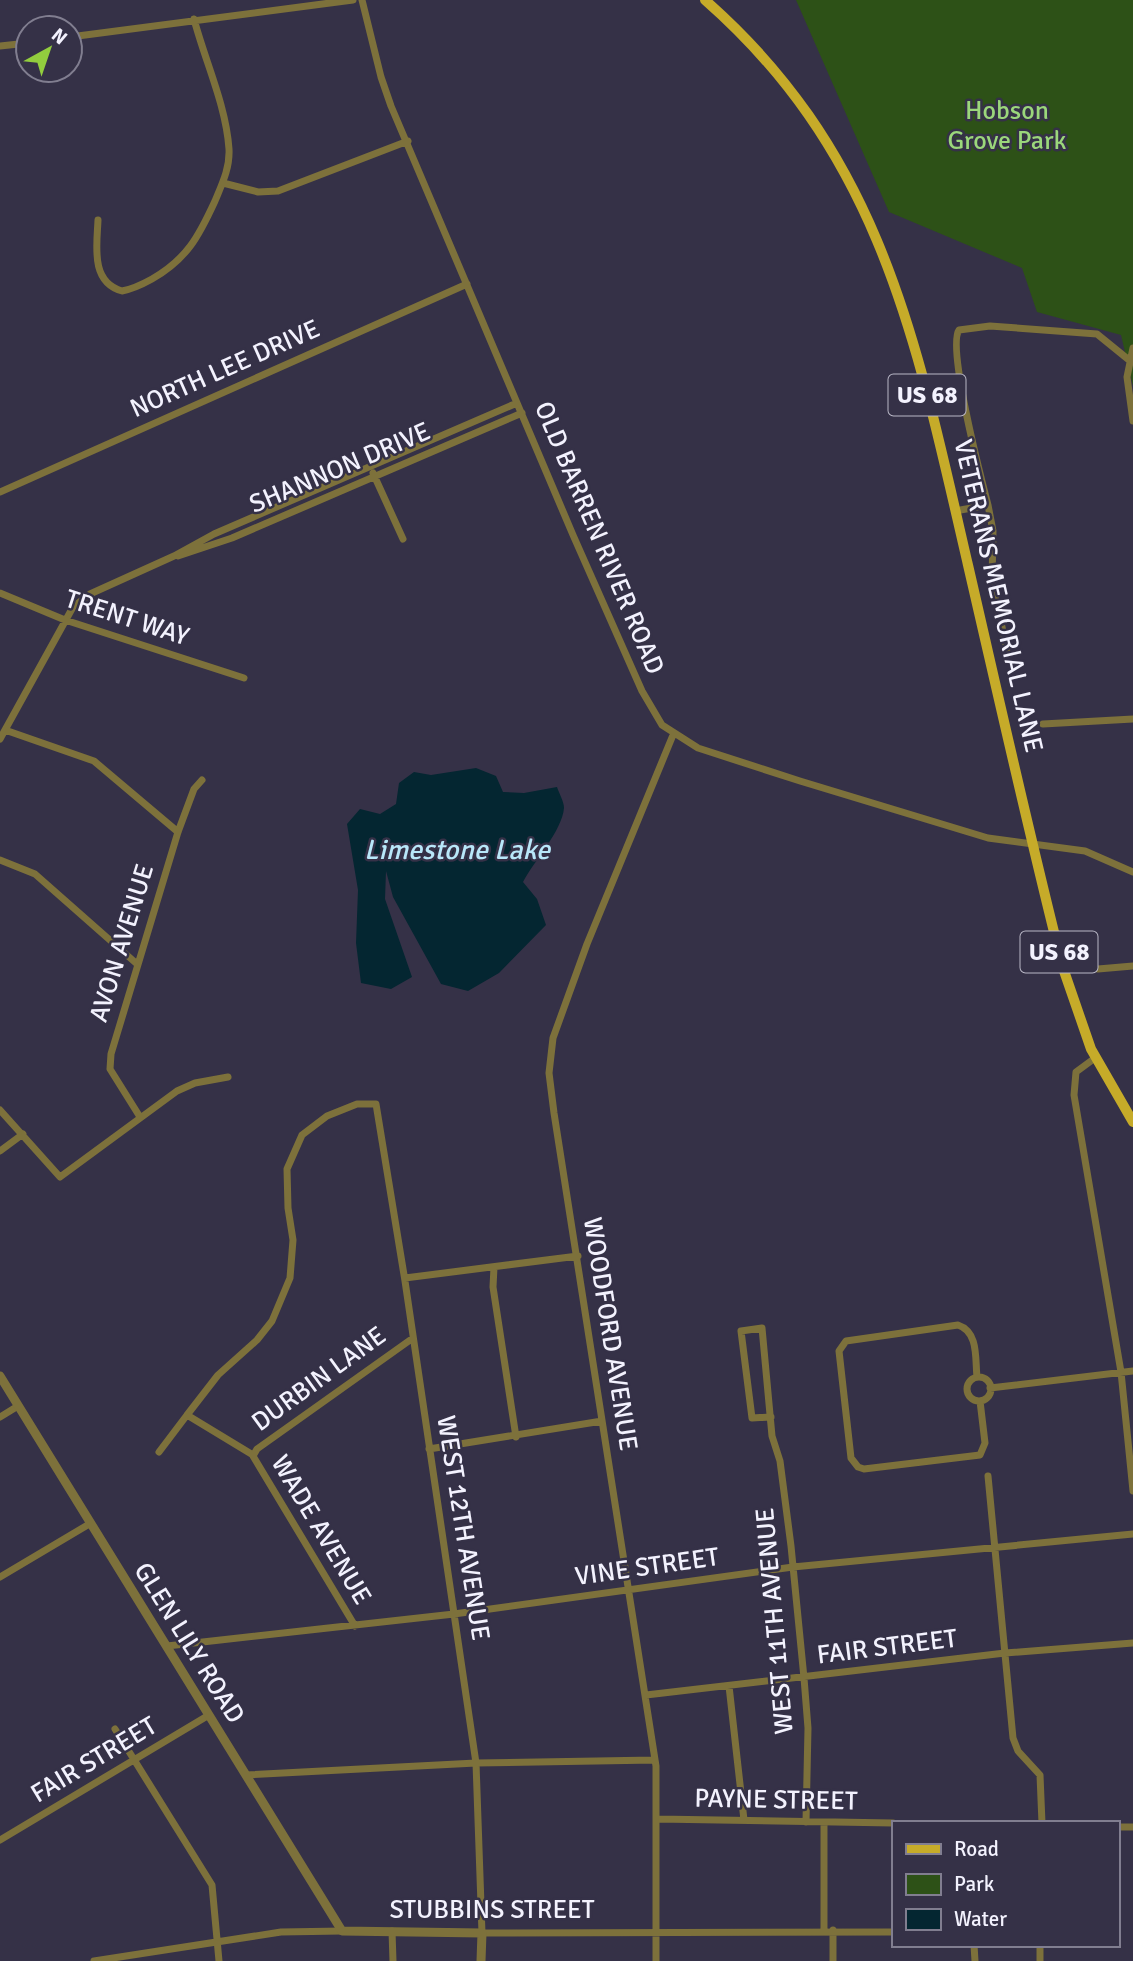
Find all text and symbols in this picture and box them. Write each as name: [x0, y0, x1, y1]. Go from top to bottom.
north arrow: [14, 14, 84, 84]
text: N: [47, 23, 72, 50]
park label: Hobson Grove Park: [947, 95, 1067, 157]
street label: NORTH LEE DRIVE: [125, 313, 325, 425]
road number: US 68: [888, 374, 965, 416]
street label: OLD BARREN RIVER ROAD: [527, 397, 671, 679]
street label: SHANNON DRIVE: [245, 415, 435, 521]
street label: VETERANS MEMORIAL LANE: [946, 436, 1050, 756]
street label: TRENT WAY: [61, 583, 193, 653]
water label: Limestone Lake: [364, 833, 552, 867]
street label: AVON AVENUE: [83, 860, 161, 1026]
road number: US 68: [1020, 932, 1098, 972]
street label: WOODFORD AVENUE: [576, 1215, 644, 1453]
street label: DURBIN LANE: [246, 1320, 392, 1438]
street label: WEST 12TH AVENUE: [429, 1413, 497, 1643]
street label: WADE AVENUE: [264, 1450, 378, 1610]
street label: WEST 11TH AVENUE: [749, 1506, 801, 1736]
street label: VINE STREET: [573, 1541, 721, 1593]
street label: GLEN LILY ROAD: [127, 1557, 251, 1729]
street label: FAIR STREET: [815, 1622, 959, 1671]
street label: FAIR STREET: [25, 1710, 163, 1810]
street label: PAYNE STREET: [694, 1783, 858, 1817]
legend: [892, 1821, 1119, 1947]
text: Road: [954, 1836, 999, 1862]
text: Park: [954, 1871, 995, 1897]
street label: STUBBINS STREET: [389, 1894, 595, 1926]
text: Water: [954, 1906, 1007, 1932]

